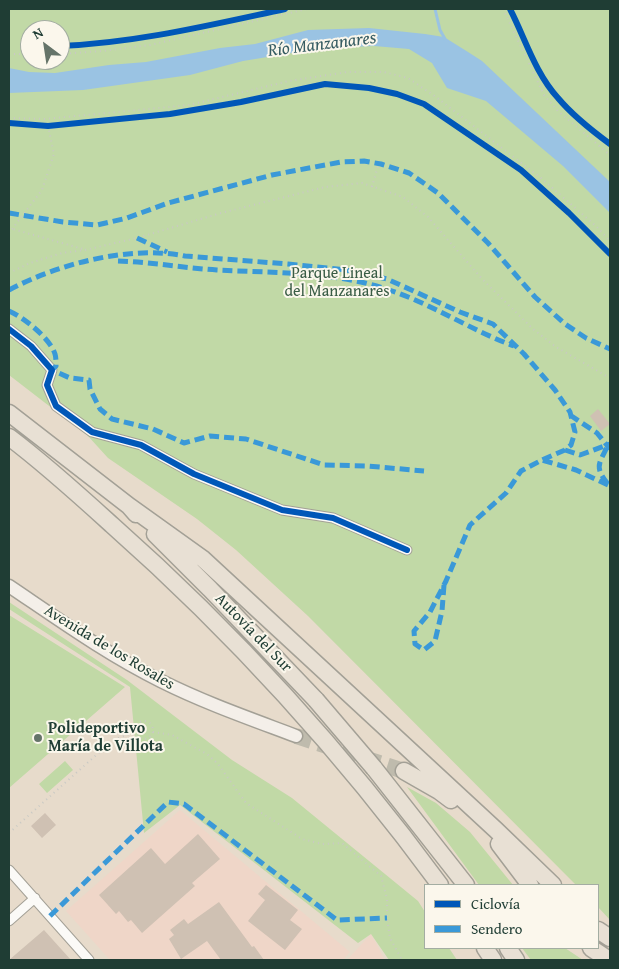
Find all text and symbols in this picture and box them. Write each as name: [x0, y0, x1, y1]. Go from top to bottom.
north arrow: [20, 20, 70, 70]
text: N: [29, 22, 47, 44]
water label: Río Manzanares: [267, 28, 377, 62]
park label: Parque Lineal del Manzanares: [284, 264, 390, 302]
street label: Autovía del Sur: [210, 589, 296, 677]
street label: Avenida de los Rosales: [40, 601, 178, 695]
place label: Polideportivo María de Villota: [48, 719, 163, 757]
marker: Polideportivo María de Villota: [32, 732, 44, 744]
legend: [424, 884, 599, 949]
text: Ciclovía: [471, 893, 520, 914]
text: Sendero: [471, 918, 522, 939]

